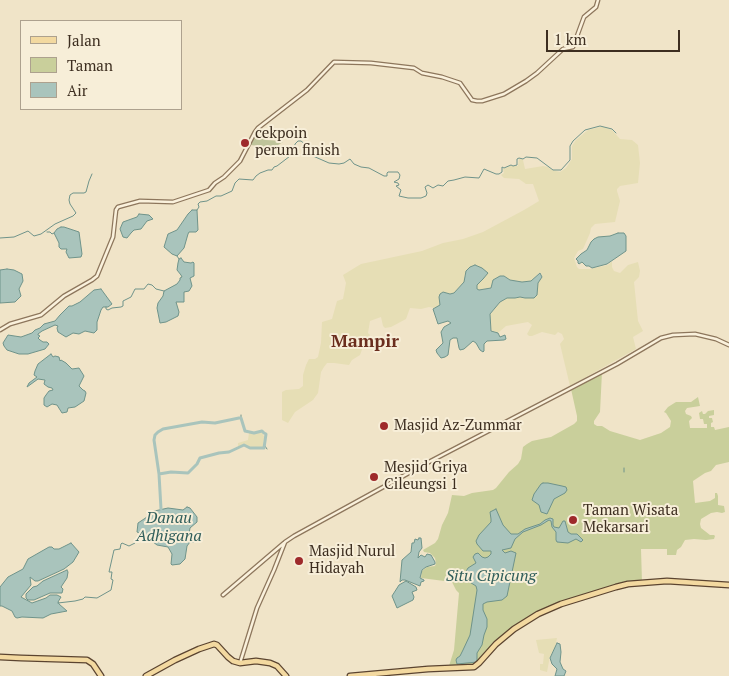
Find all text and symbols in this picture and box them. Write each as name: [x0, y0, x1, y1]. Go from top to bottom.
legend: [20, 20, 182, 110]
scale bar: [549, 20, 683, 52]
text: 1 km: [554, 29, 586, 49]
text: Jalan: [67, 30, 101, 50]
text: Taman: [67, 55, 113, 75]
text: Air: [67, 80, 88, 100]
place label: cekpoin perum finish: [255, 125, 340, 160]
marker: cekpoin perum finish: [239, 137, 251, 149]
district label: Mampir: [331, 331, 399, 353]
place label: Masjid Az-Zummar: [394, 417, 522, 435]
marker: Masjid Az-Zummar: [378, 420, 390, 432]
place label: Mesjid Griya Cileungsi 1: [384, 459, 468, 494]
marker: Mesjid Griya Cileungsi 1: [368, 471, 380, 483]
place label: Taman Wisata Mekarsari: [583, 502, 678, 537]
water label: Danau Adhigana: [136, 508, 202, 546]
marker: Taman Wisata Mekarsari: [567, 514, 579, 526]
place label: Masjid Nurul Hidayah: [309, 543, 395, 578]
marker: Masjid Nurul Hidayah: [293, 555, 305, 567]
water label: Situ Cipicung: [446, 566, 536, 586]

